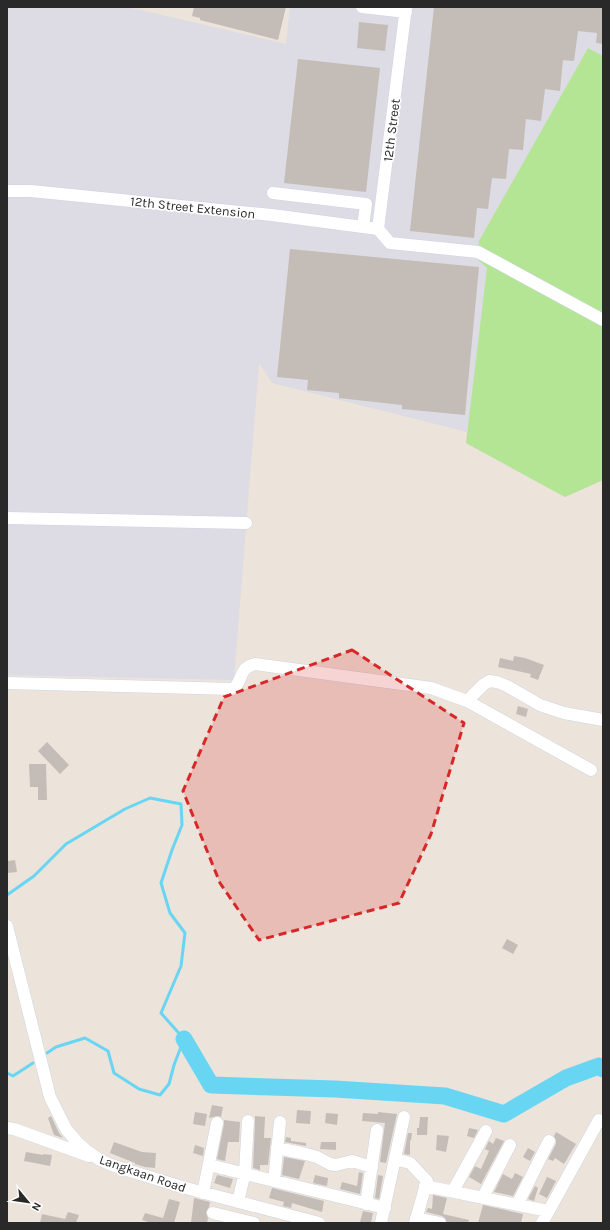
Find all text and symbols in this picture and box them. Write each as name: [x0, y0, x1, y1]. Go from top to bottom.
street label: 12th Street: [380, 98, 403, 162]
street label: 12th Street Extension: [130, 193, 256, 222]
street label: Langkaan Road: [97, 1152, 188, 1195]
north arrow: [8, 1182, 48, 1222]
text: N: [29, 1200, 44, 1213]

